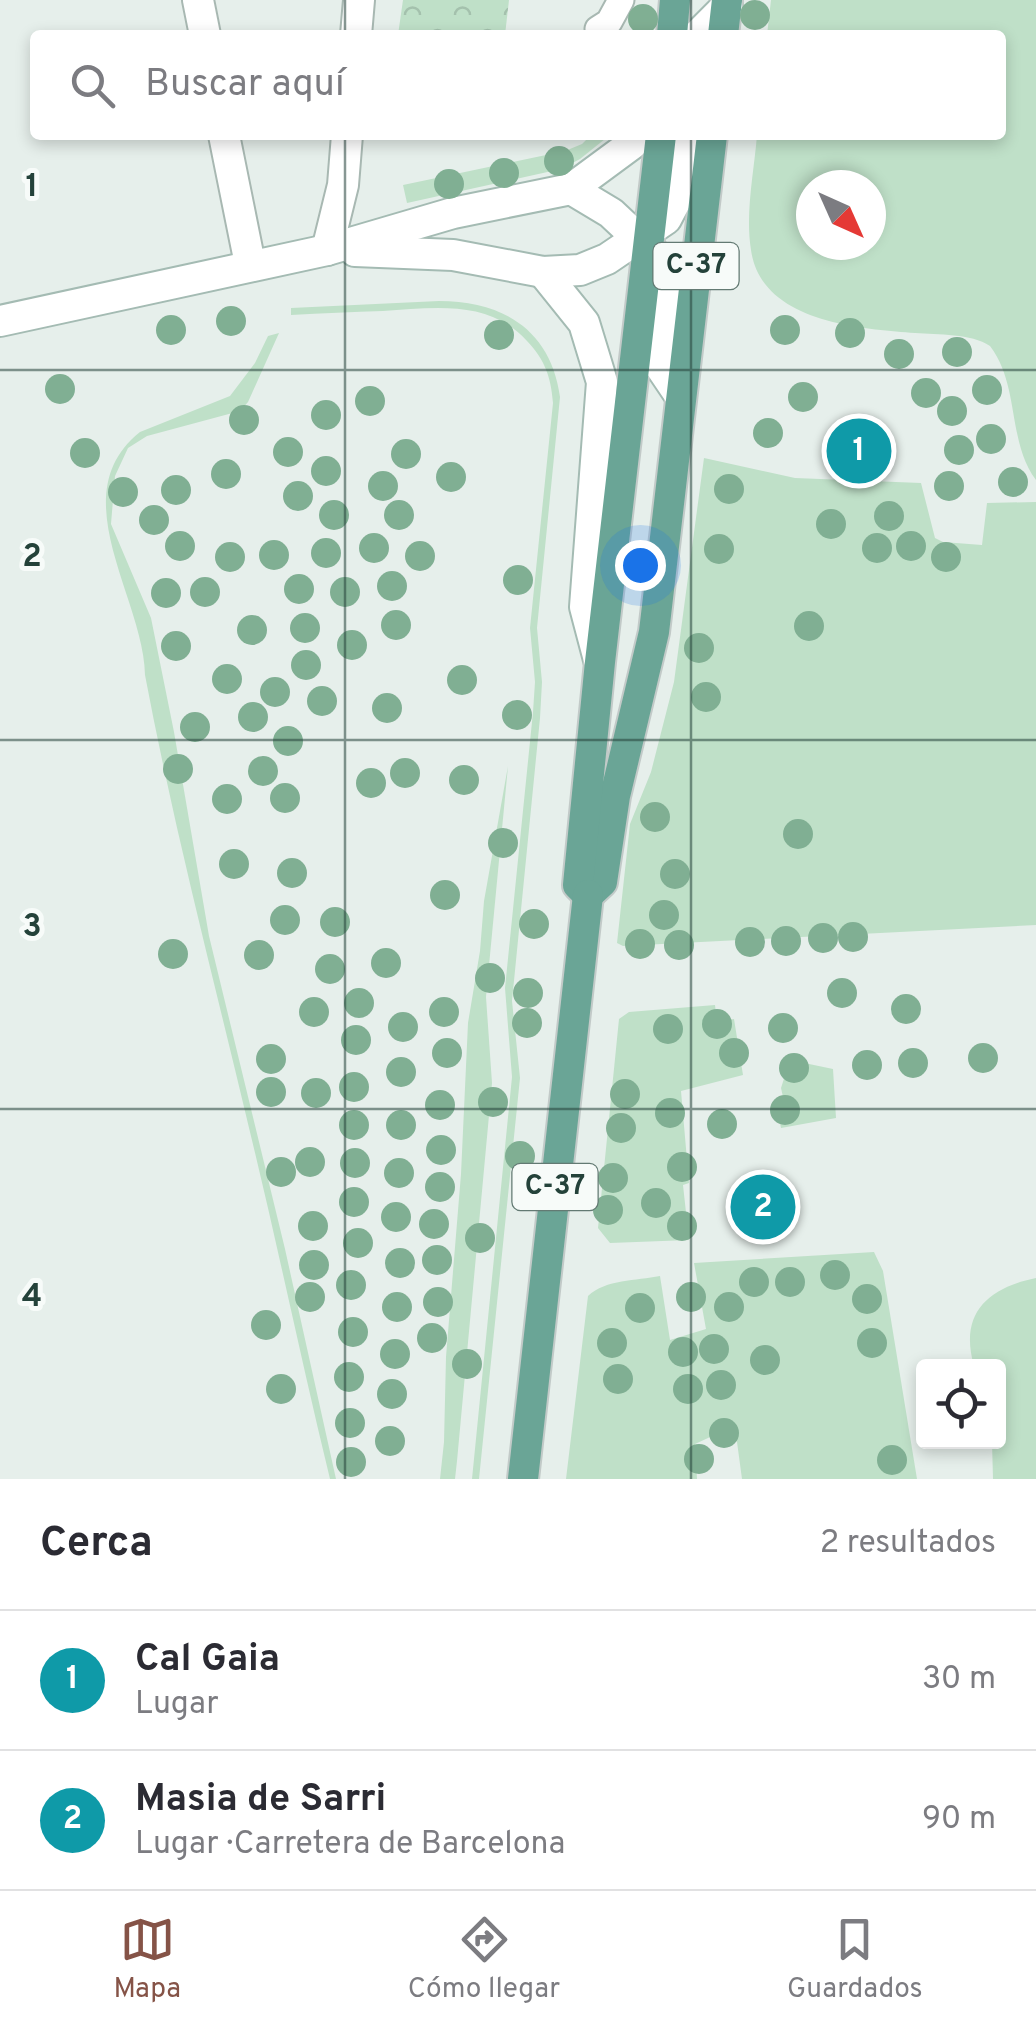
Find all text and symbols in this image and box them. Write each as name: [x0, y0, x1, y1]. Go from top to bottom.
search box: [30, 30, 1006, 140]
icon: search: [65, 58, 120, 113]
text: Buscar aquí: [145, 61, 345, 110]
text: 1: [26, 168, 38, 208]
north arrow: [796, 170, 886, 260]
road number: C-37: [654, 243, 738, 289]
pin: 1: [826, 414, 892, 488]
text: 2: [22, 538, 42, 578]
your location: [615, 540, 666, 591]
text: 3: [22, 908, 42, 948]
road number: C-37: [512, 1164, 598, 1210]
pin: 2: [730, 1170, 796, 1244]
text: 4: [22, 1278, 42, 1318]
map controls: [916, 1359, 1006, 1449]
button: locate: [916, 1359, 1006, 1449]
text: Cerca: [40, 1518, 153, 1571]
text: 2 resultados: [820, 1524, 996, 1564]
text: Cal Gaia: [135, 1636, 280, 1685]
text: 1: [66, 1660, 79, 1700]
text: 30 m: [922, 1660, 996, 1700]
text: Lugar: [135, 1685, 219, 1725]
text: Masia de Sarri: [135, 1776, 386, 1825]
text: 2: [63, 1800, 82, 1840]
text: 90 m: [922, 1800, 996, 1840]
text: Lugar · Carretera de Barcelona: [135, 1825, 565, 1865]
tab: Mapa: [113, 1912, 181, 2008]
tab: Cómo llegar: [408, 1912, 560, 2008]
tab: Guardados: [787, 1912, 923, 2008]

